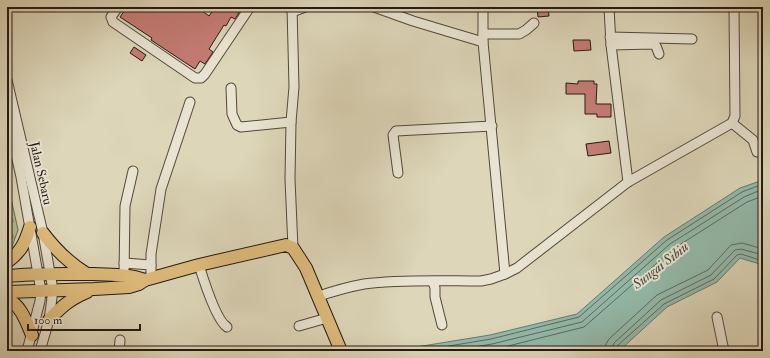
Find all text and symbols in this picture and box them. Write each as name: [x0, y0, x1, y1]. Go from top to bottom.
street label: Jalan Sebaru: [26, 139, 56, 207]
water label: Sungai Sibiu: [628, 238, 692, 293]
scale bar: [28, 306, 140, 332]
text: 100 m: [34, 313, 63, 328]

